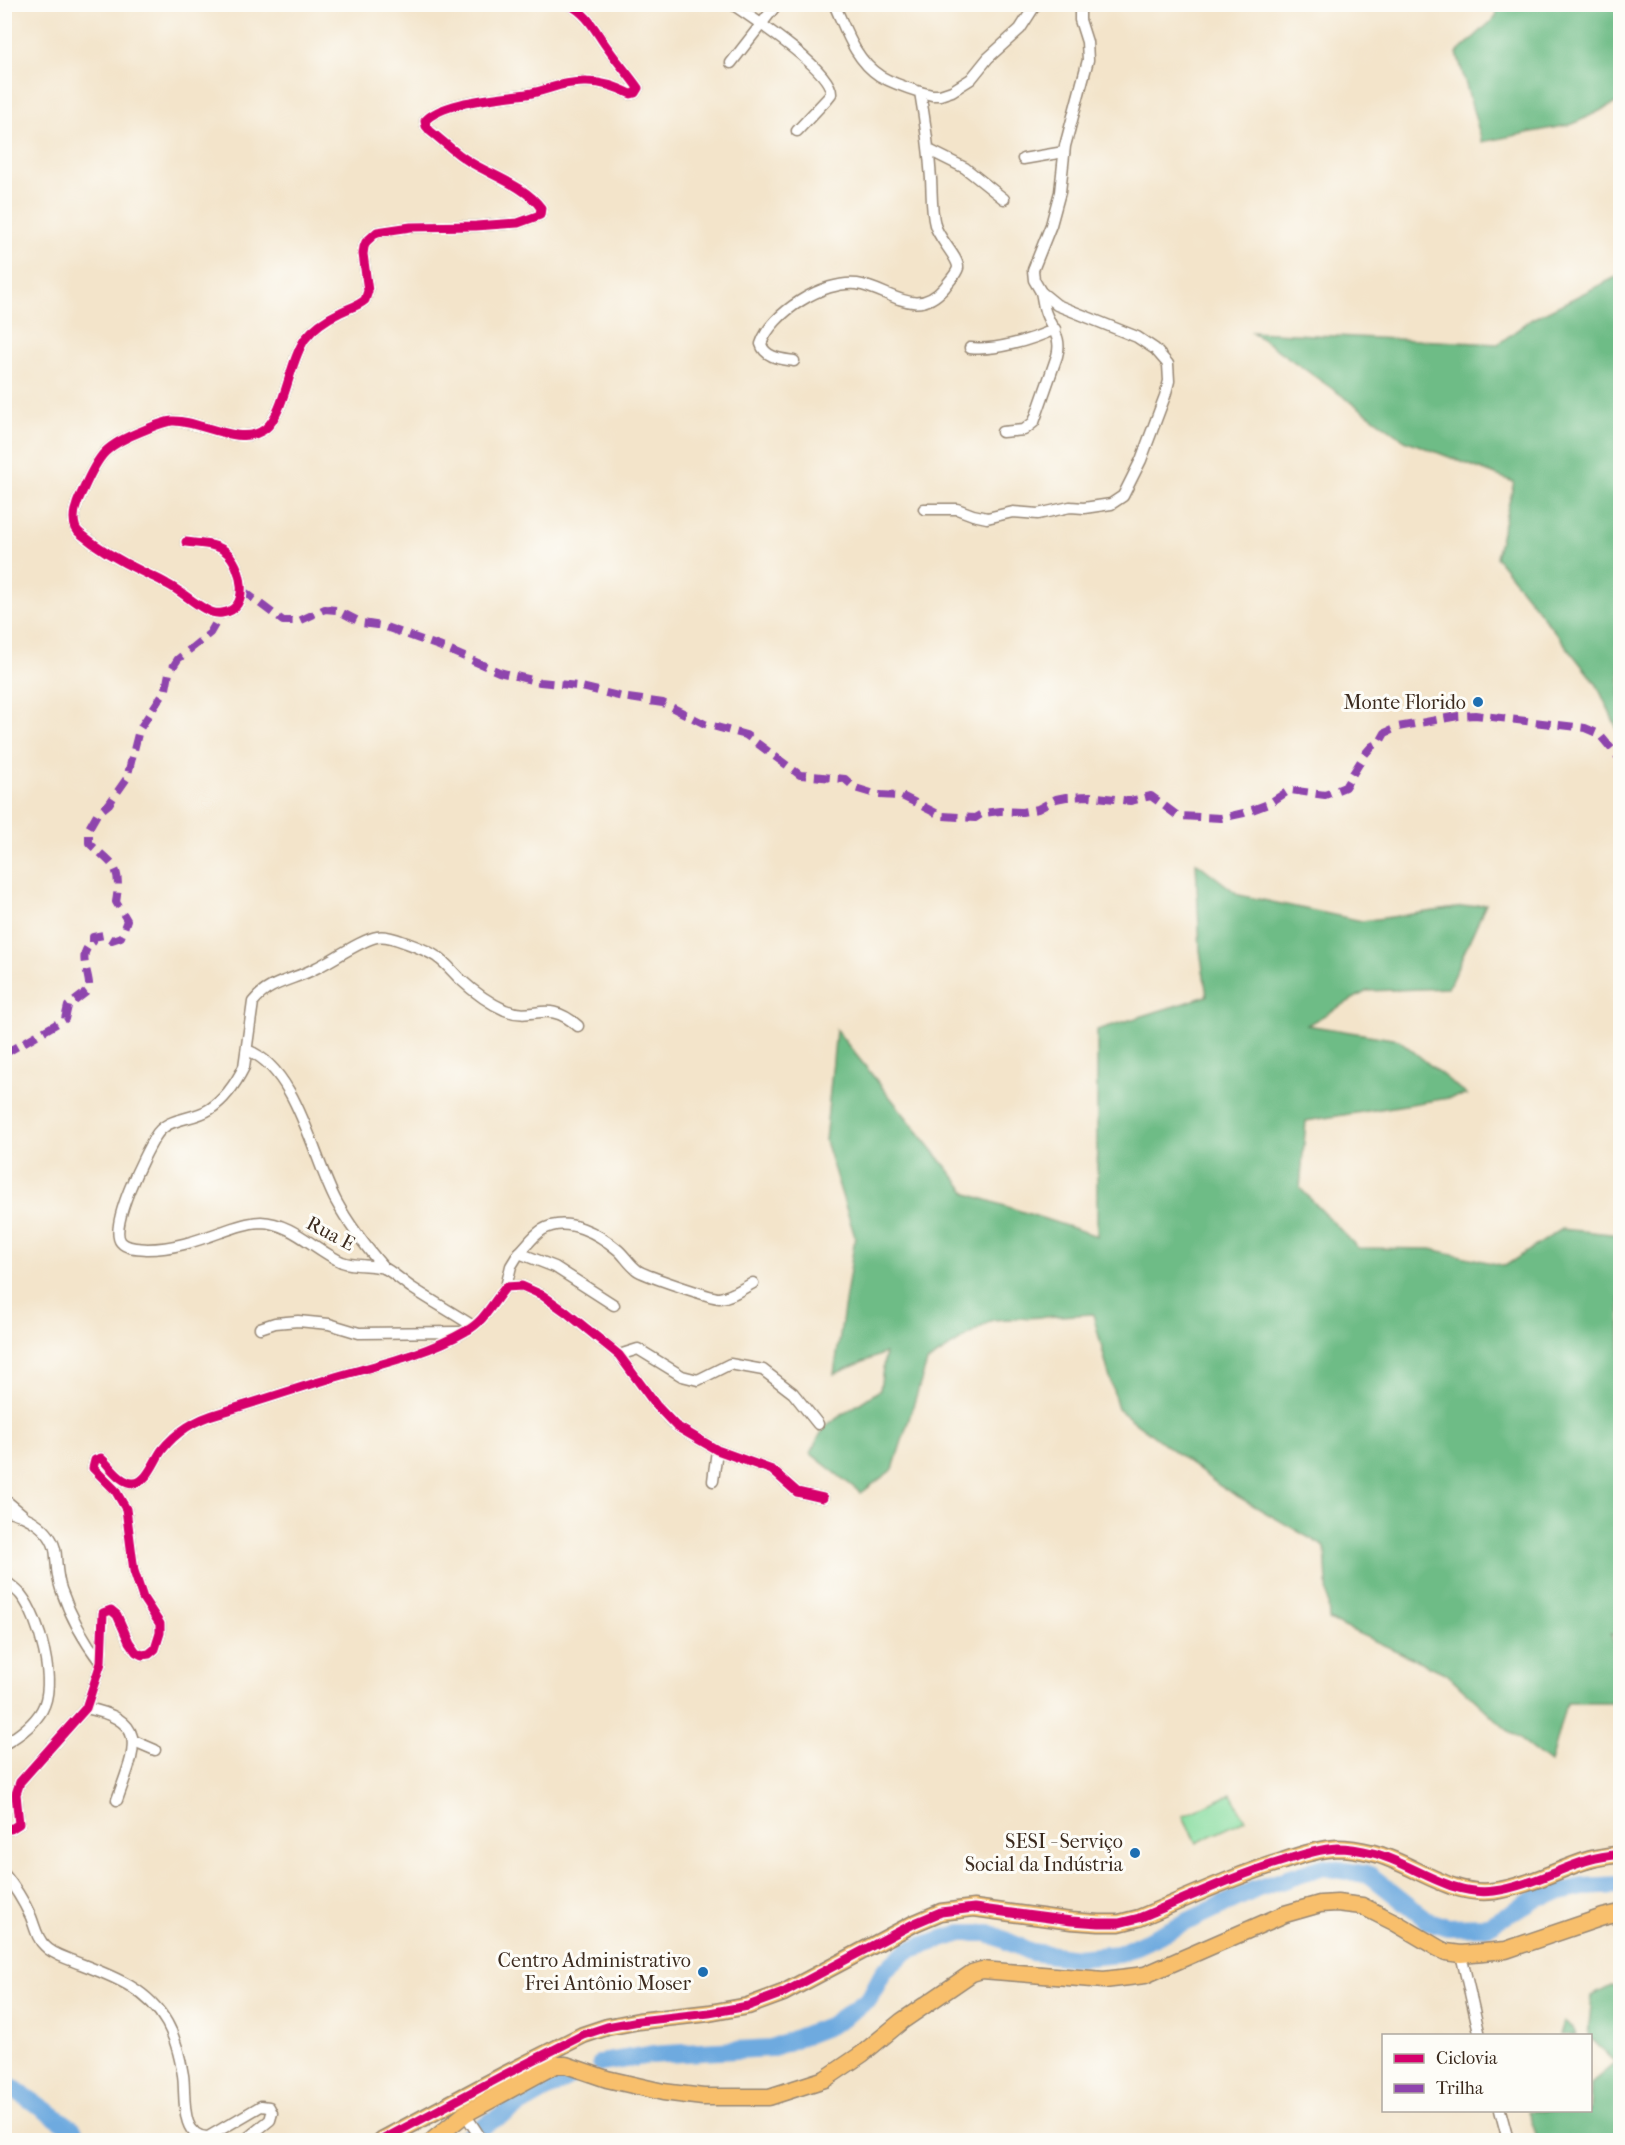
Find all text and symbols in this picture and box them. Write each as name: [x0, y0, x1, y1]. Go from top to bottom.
place label: Monte Florido: [1344, 691, 1466, 714]
marker: Monte Florido: [1471, 695, 1485, 709]
street label: Rua E: [303, 1211, 359, 1256]
place label: SESI - Serviço Social da Indústria: [965, 1830, 1124, 1876]
marker: SESI - Serviço Social da Indústria: [1128, 1846, 1142, 1860]
place label: Centro Administrativo Frei Antônio Moser: [498, 1949, 691, 1995]
marker: Centro Administrativo Frei Antônio Moser: [696, 1965, 710, 1979]
legend: [1382, 2034, 1592, 2112]
text: Ciclovia: [1436, 2048, 1498, 2069]
text: Trilha: [1436, 2078, 1484, 2099]

